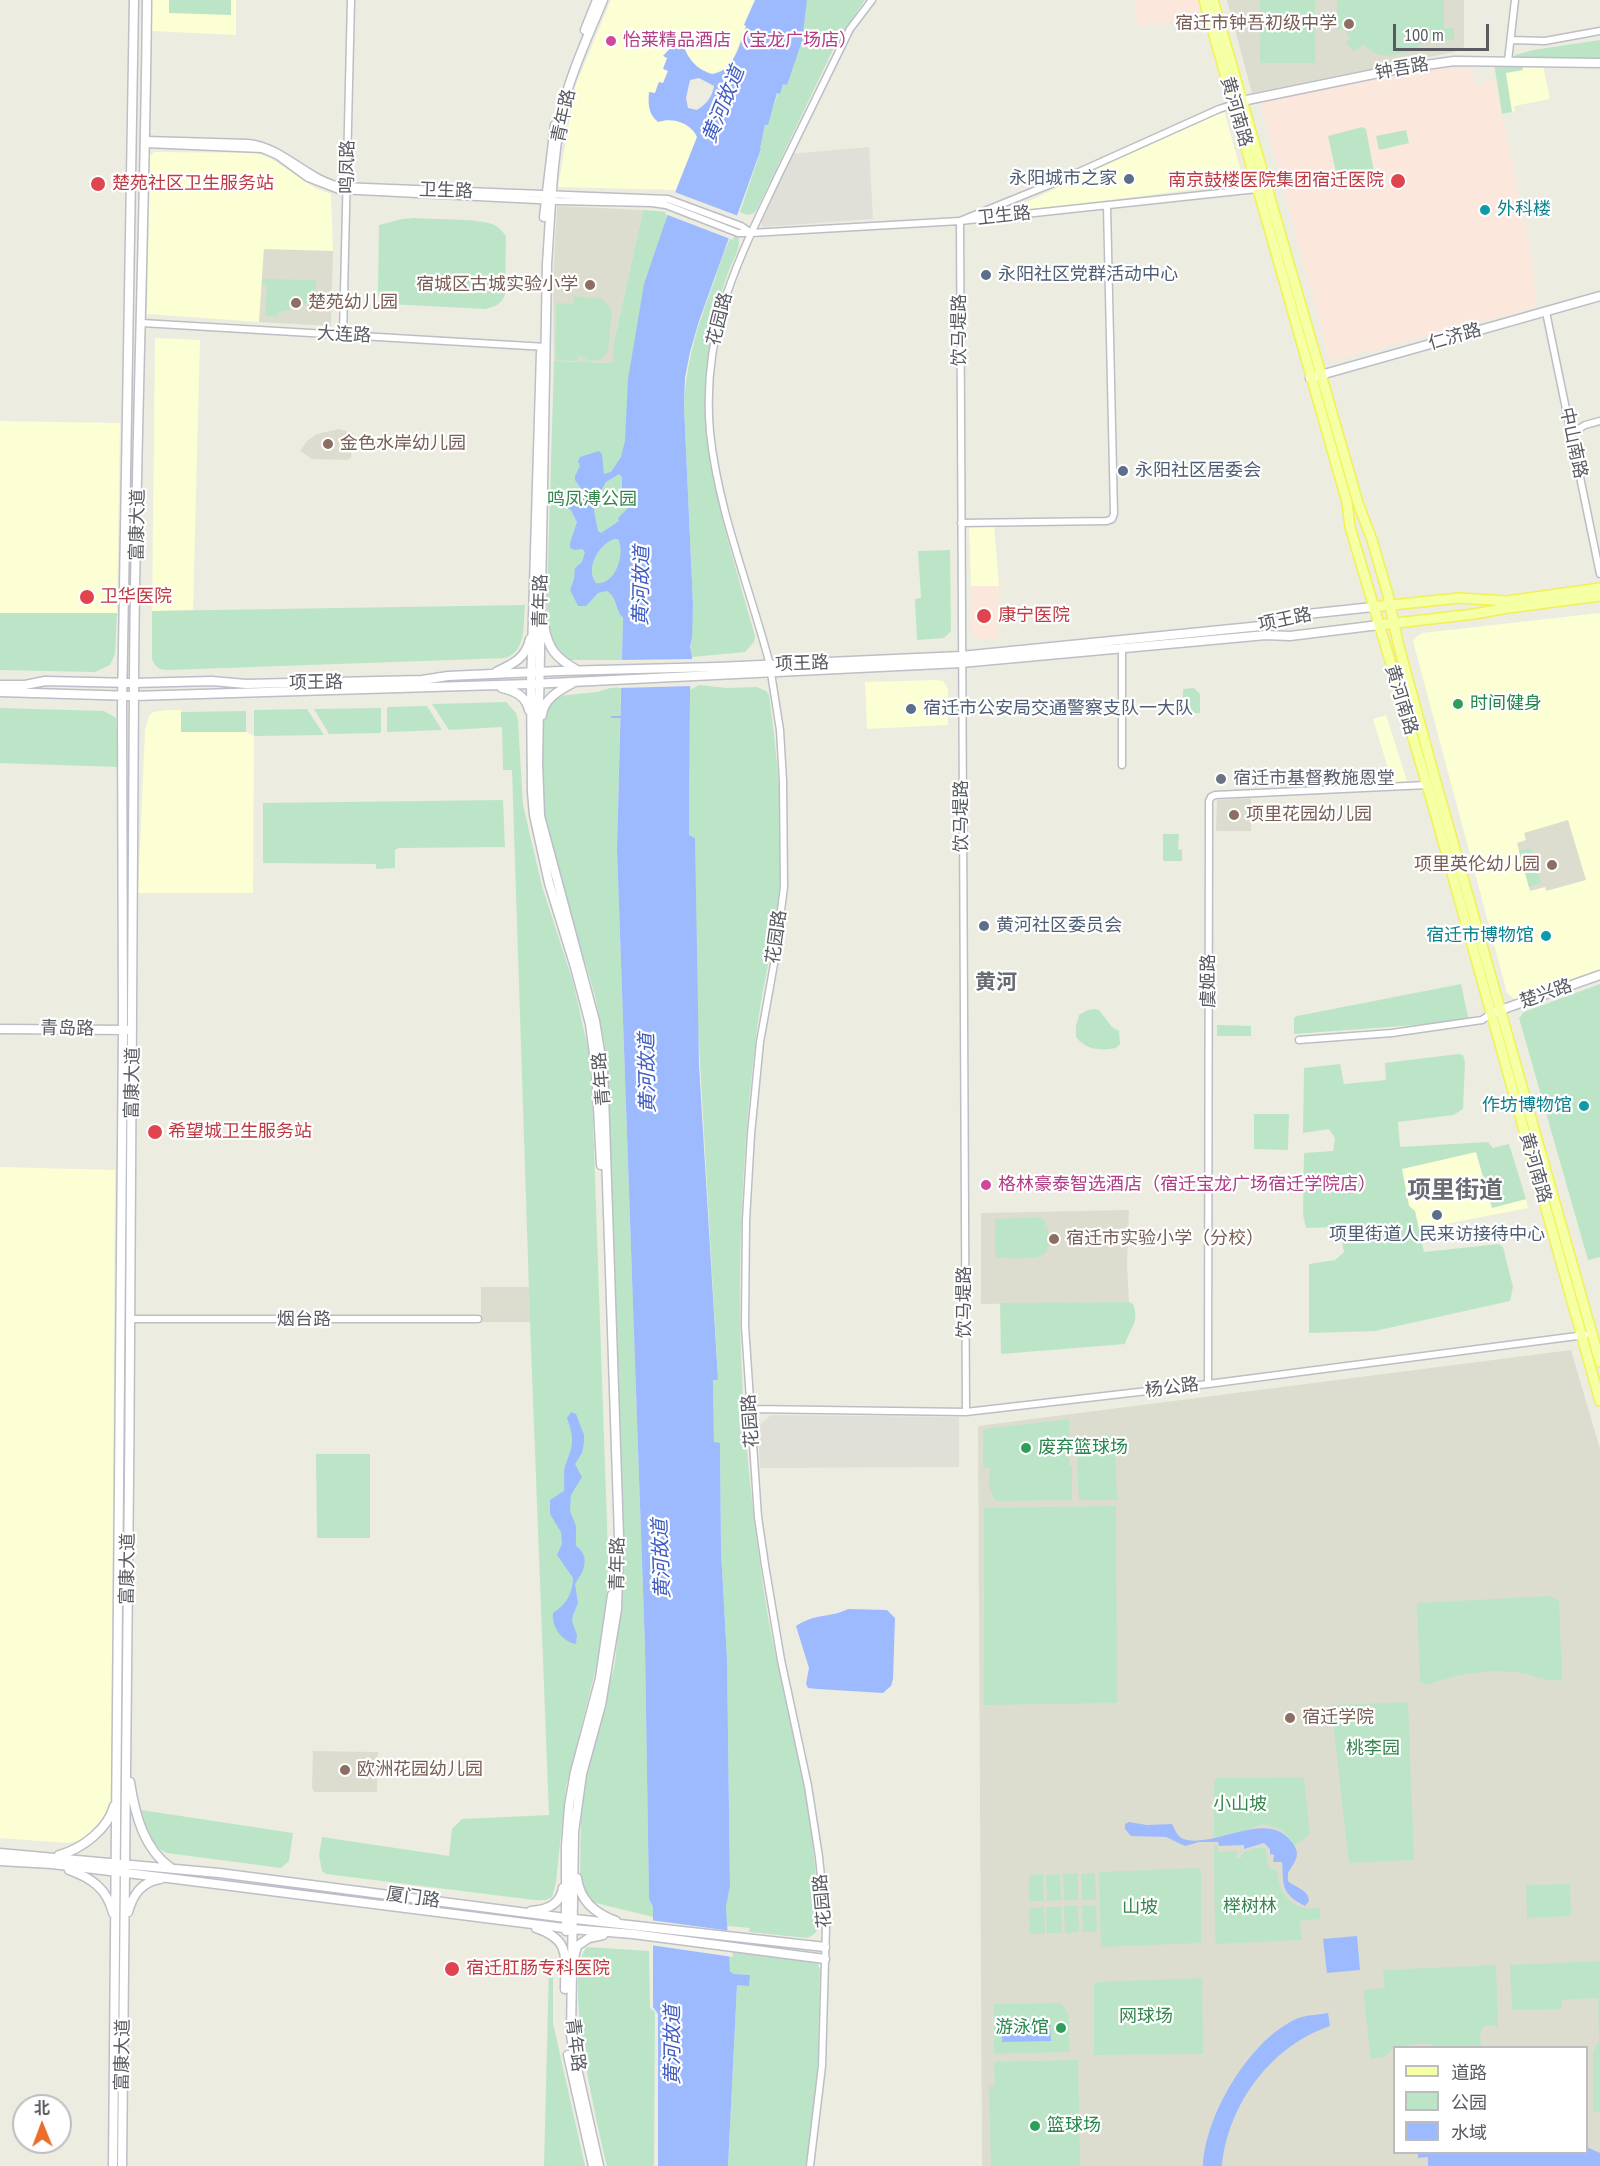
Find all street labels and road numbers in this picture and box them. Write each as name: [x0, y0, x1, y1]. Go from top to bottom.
street label: 钟吾路: [1374, 54, 1430, 84]
street label: 黄河南路: [1216, 74, 1256, 150]
street label: 青年路: [548, 87, 580, 145]
street label: 鸣凤路: [337, 140, 359, 194]
street label: 卫生路: [419, 179, 473, 203]
street label: 卫生路: [976, 202, 1032, 230]
street label: 花园路: [703, 290, 737, 348]
street label: 饮马堤路: [949, 294, 971, 366]
street label: 仁济路: [1426, 319, 1484, 355]
street label: 大连路: [316, 323, 372, 347]
street label: 中山南路: [1555, 406, 1591, 480]
street label: 富康大道: [127, 489, 149, 561]
street label: 青年路: [530, 574, 552, 628]
street label: 项王路: [1256, 604, 1314, 636]
street label: 项王路: [775, 652, 829, 676]
street label: 黄河南路: [1380, 662, 1422, 738]
street label: 项王路: [289, 672, 343, 694]
street label: 饮马堤路: [951, 780, 973, 852]
street label: 花园路: [763, 909, 791, 965]
street label: 虞姬路: [1198, 954, 1220, 1008]
street label: 楚兴路: [1517, 975, 1575, 1013]
street label: 青岛路: [40, 1018, 94, 1040]
street label: 富康大道: [122, 1047, 144, 1119]
street label: 青年路: [589, 1051, 615, 1107]
street label: 黄河南路: [1515, 1130, 1555, 1206]
street label: 饮马堤路: [954, 1266, 976, 1338]
street label: 烟台路: [277, 1309, 331, 1331]
street label: 杨公路: [1144, 1374, 1200, 1402]
street label: 花园路: [738, 1393, 764, 1449]
street label: 富康大道: [117, 1533, 139, 1605]
street label: 青年路: [607, 1537, 629, 1591]
street label: 花园路: [810, 1873, 836, 1929]
street label: 厦门路: [385, 1884, 441, 1912]
street label: 青年路: [561, 2017, 589, 2073]
street label: 富康大道: [112, 2019, 134, 2091]

